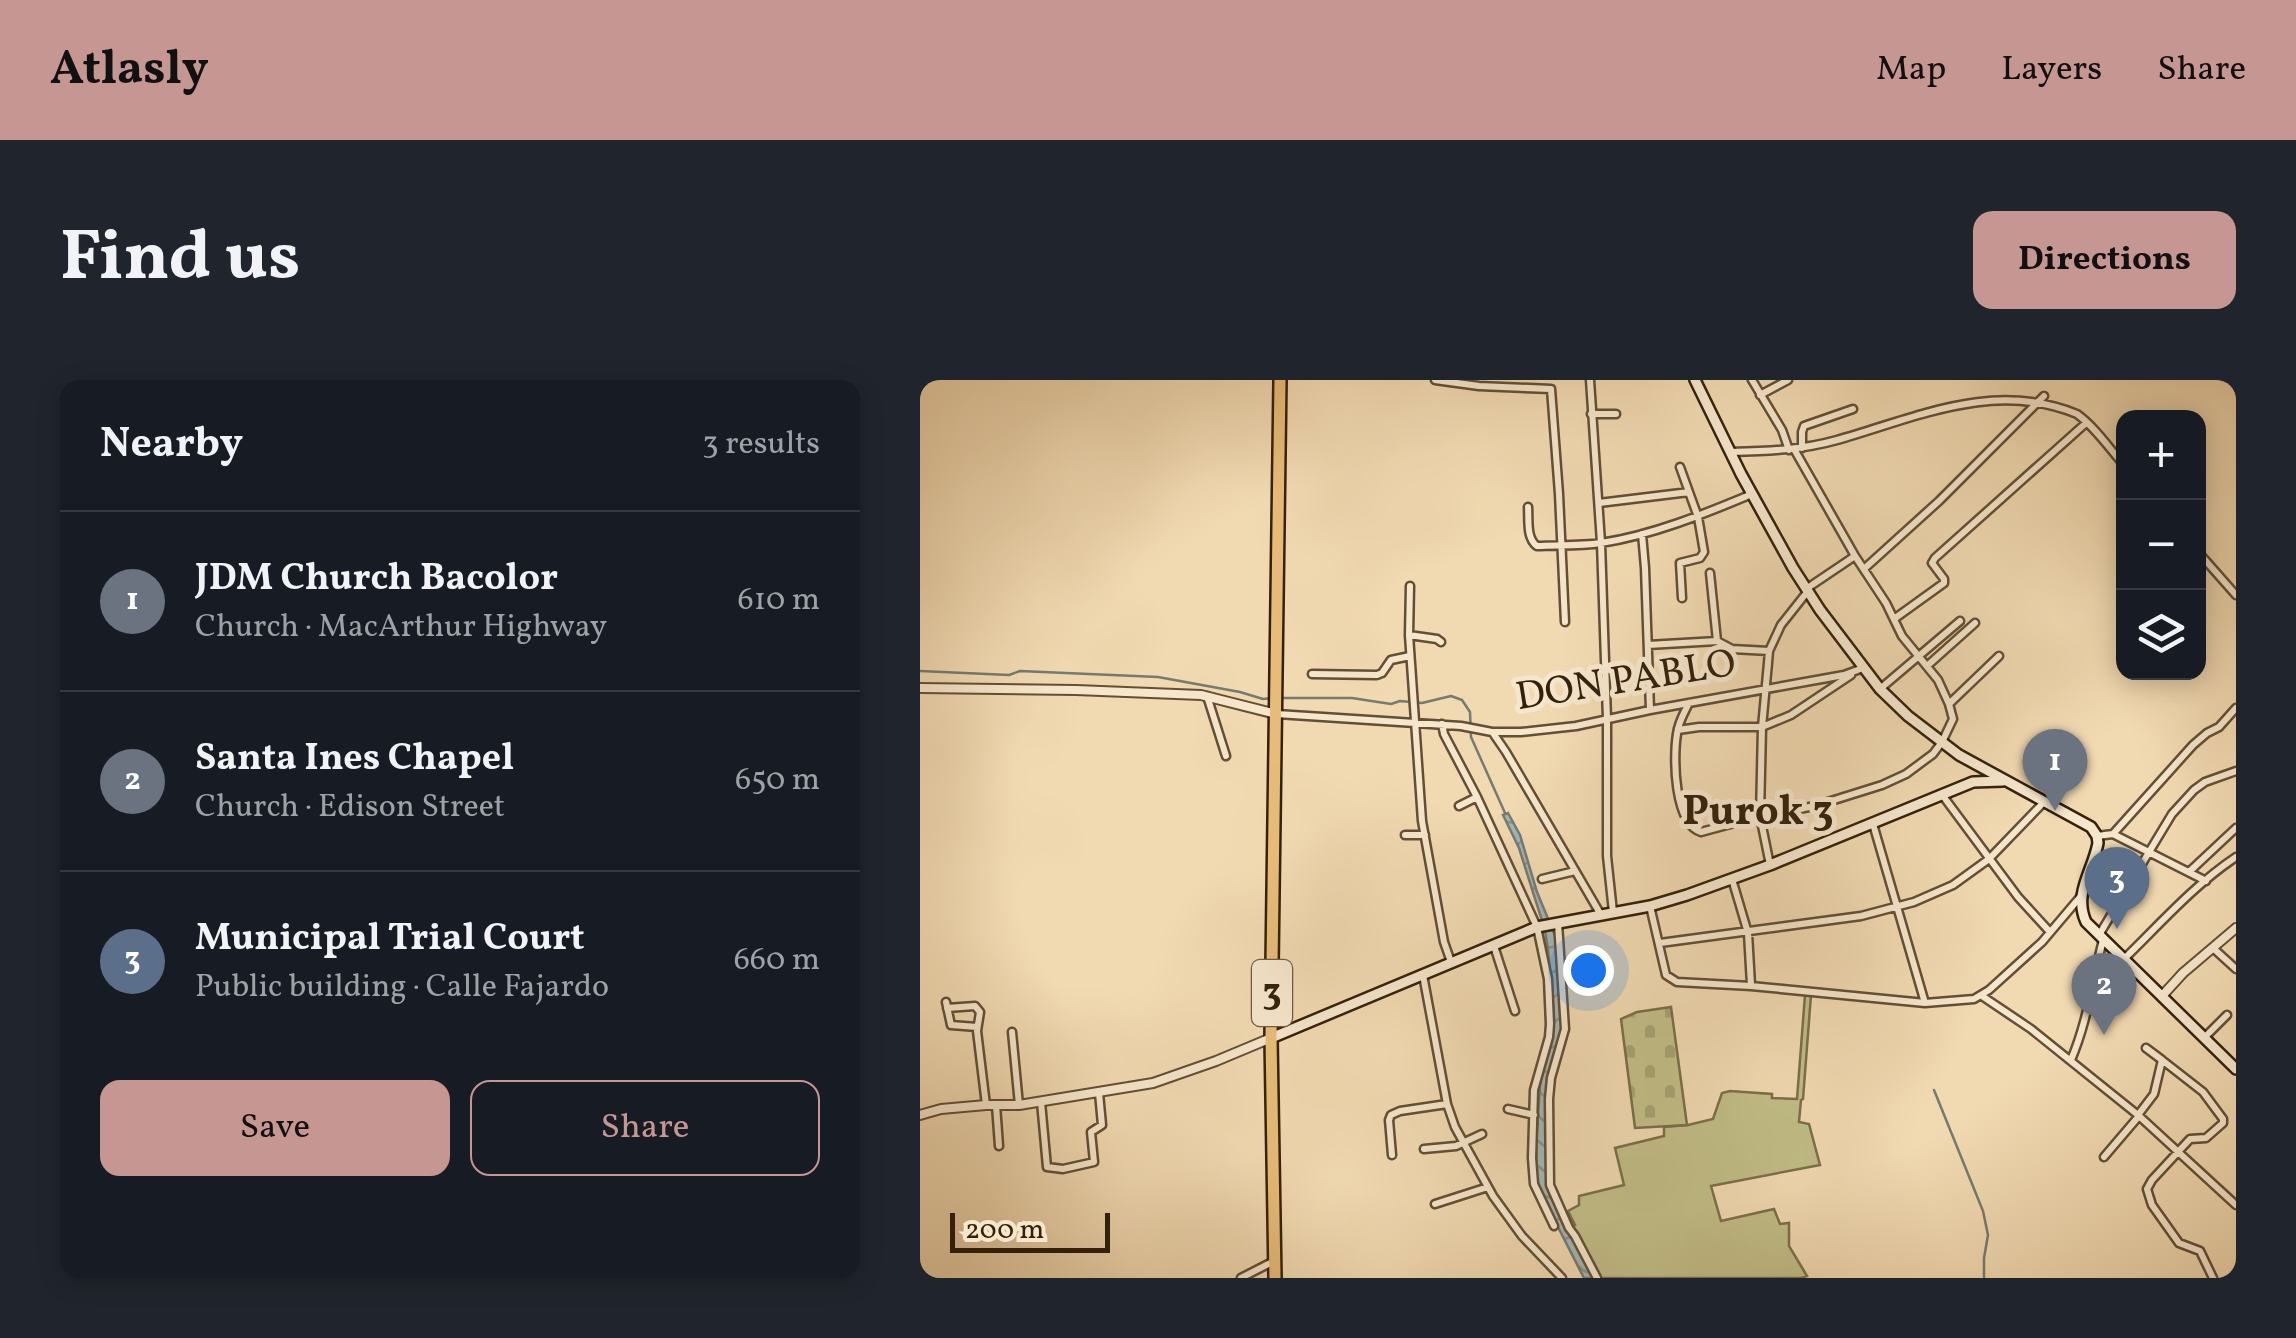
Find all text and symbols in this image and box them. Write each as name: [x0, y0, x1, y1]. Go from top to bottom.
text: Atlasly: [50, 37, 209, 104]
text: Map: [1876, 46, 1946, 94]
text: Layers: [2001, 46, 2102, 94]
text: Share: [2157, 46, 2246, 94]
text: Find us: [60, 211, 300, 309]
button: Directions: [1973, 211, 2236, 309]
map controls: [2116, 410, 2206, 680]
button: +: [2116, 410, 2206, 500]
text: Nearby: [100, 416, 243, 475]
text: 3 results: [702, 423, 820, 467]
button: −: [2116, 500, 2206, 590]
text: JDM Church Bacolor: [195, 553, 558, 606]
text: 1: [126, 579, 139, 623]
text: 610 m: [737, 579, 820, 623]
button: layers: [2116, 590, 2206, 680]
text: Church · MacArthur Highway: [195, 606, 607, 650]
street label: DON PABLO: [1512, 637, 1740, 727]
pin: 1: [2022, 728, 2088, 811]
text: Santa Ines Chapel: [195, 733, 514, 786]
text: 2: [124, 759, 141, 803]
text: 650 m: [735, 759, 820, 803]
district label: Purok 3: [1682, 784, 1834, 843]
text: Church · Edison Street: [195, 786, 505, 830]
pin: 3: [2084, 846, 2150, 929]
text: Municipal Trial Court: [195, 913, 585, 966]
text: 3: [124, 939, 141, 983]
text: 660 m: [734, 939, 820, 983]
your location: [1563, 945, 1614, 996]
pin: 2: [2072, 952, 2136, 1035]
road number: 3: [1252, 960, 1292, 1026]
text: Public building · Calle Fajardo: [195, 966, 609, 1010]
button: Save: [100, 1080, 450, 1176]
button: Share: [470, 1080, 820, 1176]
scale bar: [950, 1208, 1110, 1253]
text: 200 m: [965, 1211, 1044, 1250]

